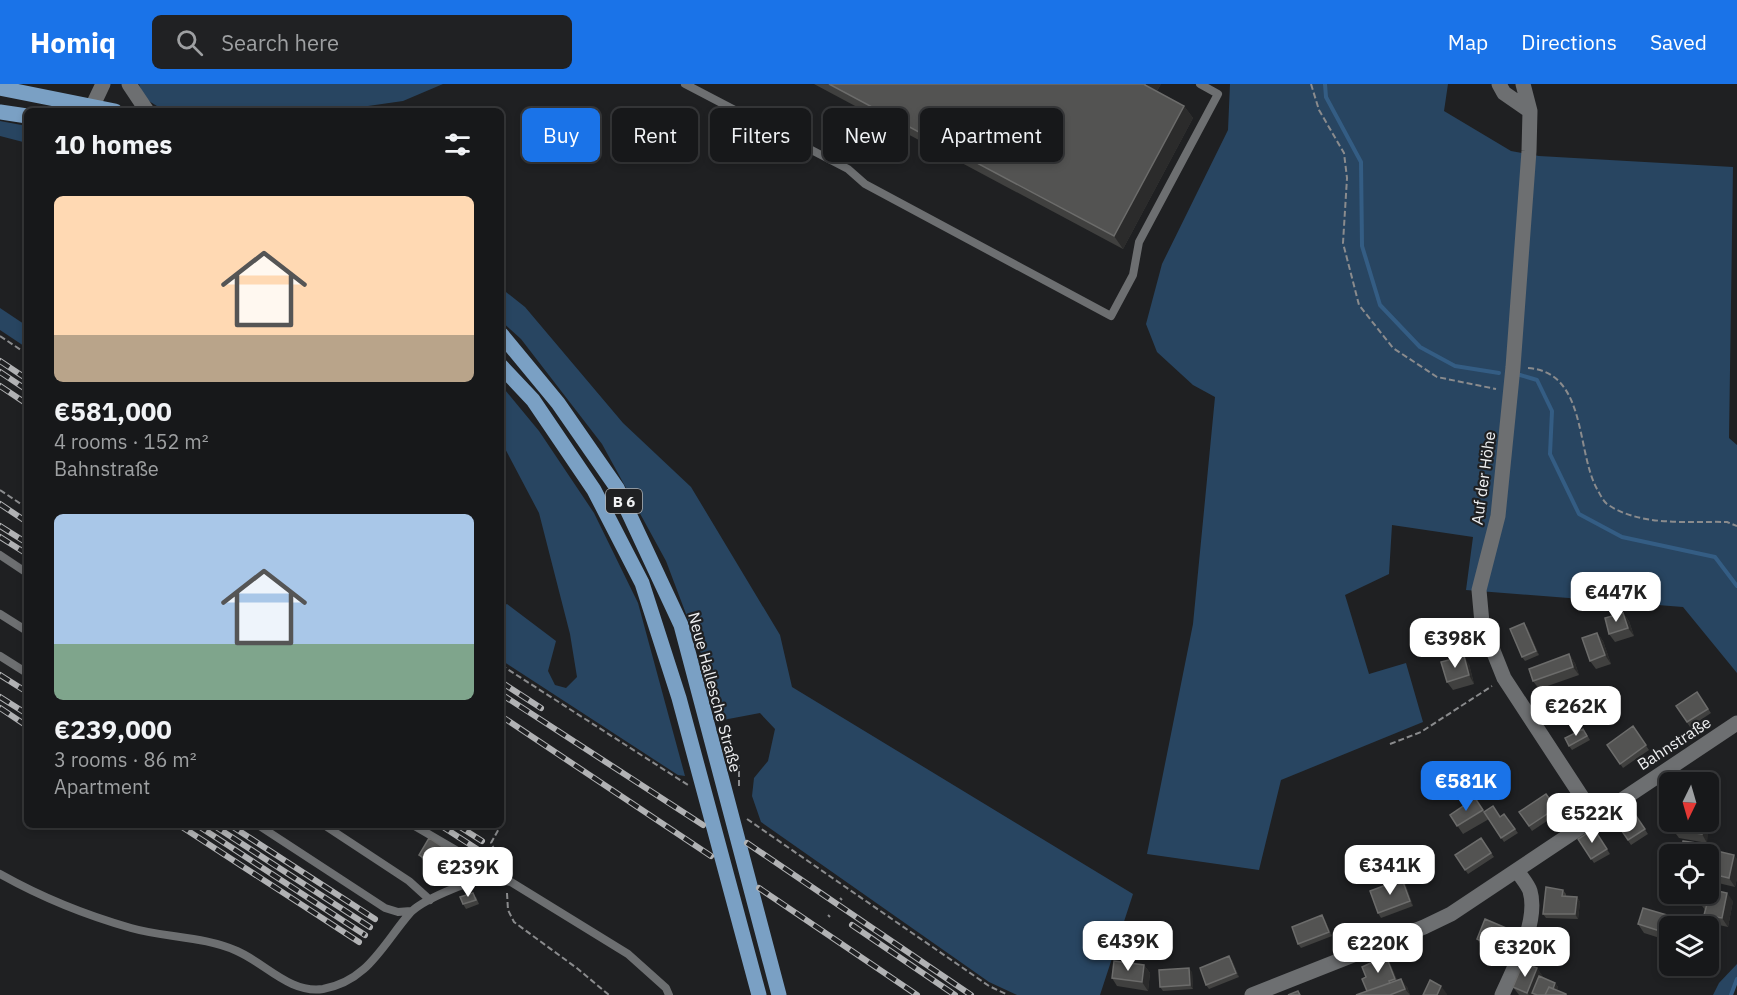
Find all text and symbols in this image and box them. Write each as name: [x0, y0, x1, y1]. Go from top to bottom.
search box: [152, 15, 572, 69]
text: Homiq: [30, 24, 116, 61]
icon: search: [173, 26, 206, 59]
text: Search here: [221, 28, 339, 57]
text: Map: [1448, 28, 1488, 56]
text: Directions: [1521, 28, 1617, 56]
text: Saved: [1650, 28, 1707, 56]
chip: Buy: [522, 108, 600, 162]
chip: Rent: [612, 108, 698, 162]
chip: Filters: [710, 108, 811, 162]
chip: New: [823, 108, 908, 162]
chip: Apartment: [920, 108, 1063, 162]
text: 10 homes: [54, 127, 172, 161]
icon: filters: [441, 128, 474, 161]
icon: home: [210, 235, 318, 343]
text: €581,000: [54, 394, 172, 428]
text: 4 rooms · 152 m²: [54, 428, 209, 455]
street label: Auf der Höhe: [1467, 430, 1499, 526]
text: Bahnstraße: [54, 455, 159, 482]
road number: B 6: [606, 489, 642, 513]
icon: home: [210, 553, 318, 661]
pin: €447K: [1574, 572, 1658, 623]
text: €447K: [1585, 578, 1647, 605]
street label: Neue Hallesche Straße: [684, 610, 746, 774]
pin: €398K: [1413, 618, 1497, 669]
text: €398K: [1424, 624, 1486, 651]
pin: €262K: [1534, 686, 1618, 737]
text: €262K: [1545, 692, 1607, 719]
text: €239,000: [54, 712, 172, 746]
street label: Bahnstraße: [1633, 712, 1715, 774]
text: 3 rooms · 86 m²: [54, 746, 197, 773]
pin: €581K: [1424, 761, 1508, 812]
text: €581K: [1435, 767, 1497, 794]
north arrow: [1659, 772, 1719, 832]
map controls: [1659, 772, 1719, 976]
text: Apartment: [54, 773, 150, 800]
pin: €522K: [1550, 793, 1634, 844]
text: €522K: [1561, 799, 1623, 826]
button: locate: [1659, 844, 1719, 904]
pin: €341K: [1348, 845, 1432, 896]
pin: €239K: [426, 847, 510, 898]
text: €341K: [1359, 851, 1421, 878]
text: €239K: [437, 853, 499, 880]
button: layers: [1659, 916, 1719, 976]
pin: €439K: [1086, 921, 1170, 972]
pin: €220K: [1336, 923, 1420, 974]
text: €439K: [1097, 927, 1159, 954]
pin: €320K: [1483, 927, 1567, 978]
text: €220K: [1347, 929, 1409, 956]
text: €320K: [1494, 933, 1556, 960]

